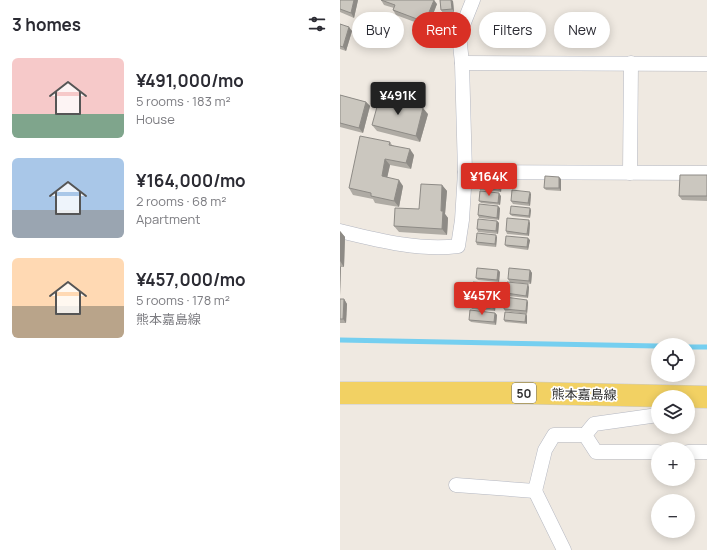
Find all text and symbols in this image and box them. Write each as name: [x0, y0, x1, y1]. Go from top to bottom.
chip: Buy: [352, 12, 404, 48]
chip: Rent: [412, 12, 471, 48]
chip: Filters: [479, 12, 546, 48]
chip: New: [554, 12, 610, 48]
text: 3 homes: [12, 13, 81, 36]
icon: filters: [306, 13, 328, 35]
text: ¥491,000/mo: [136, 69, 244, 92]
icon: home: [44, 74, 92, 122]
pin: ¥491K: [370, 82, 426, 116]
text: ¥491K: [380, 86, 416, 104]
text: 5 rooms · 183 m²: [136, 92, 231, 110]
text: House: [136, 110, 175, 128]
pin: ¥164K: [461, 163, 517, 197]
text: ¥164K: [470, 167, 508, 185]
text: ¥164,000/mo: [136, 169, 246, 192]
icon: home: [44, 174, 92, 222]
text: 2 rooms · 68 m²: [136, 192, 226, 210]
text: Apartment: [136, 210, 200, 228]
text: ¥457,000/mo: [136, 268, 246, 291]
icon: home: [44, 274, 92, 322]
pin: ¥457K: [454, 282, 510, 316]
text: ¥457K: [463, 286, 501, 304]
text: 5 rooms · 178 m²: [136, 291, 230, 309]
text: 熊本嘉島線: [136, 310, 201, 328]
map controls: [651, 338, 695, 538]
button: locate: [651, 338, 695, 382]
road number: 50: [512, 383, 536, 403]
street label: 熊本嘉島線: [551, 384, 617, 404]
button: layers: [651, 390, 695, 434]
button: +: [651, 442, 695, 486]
button: −: [651, 494, 695, 538]

